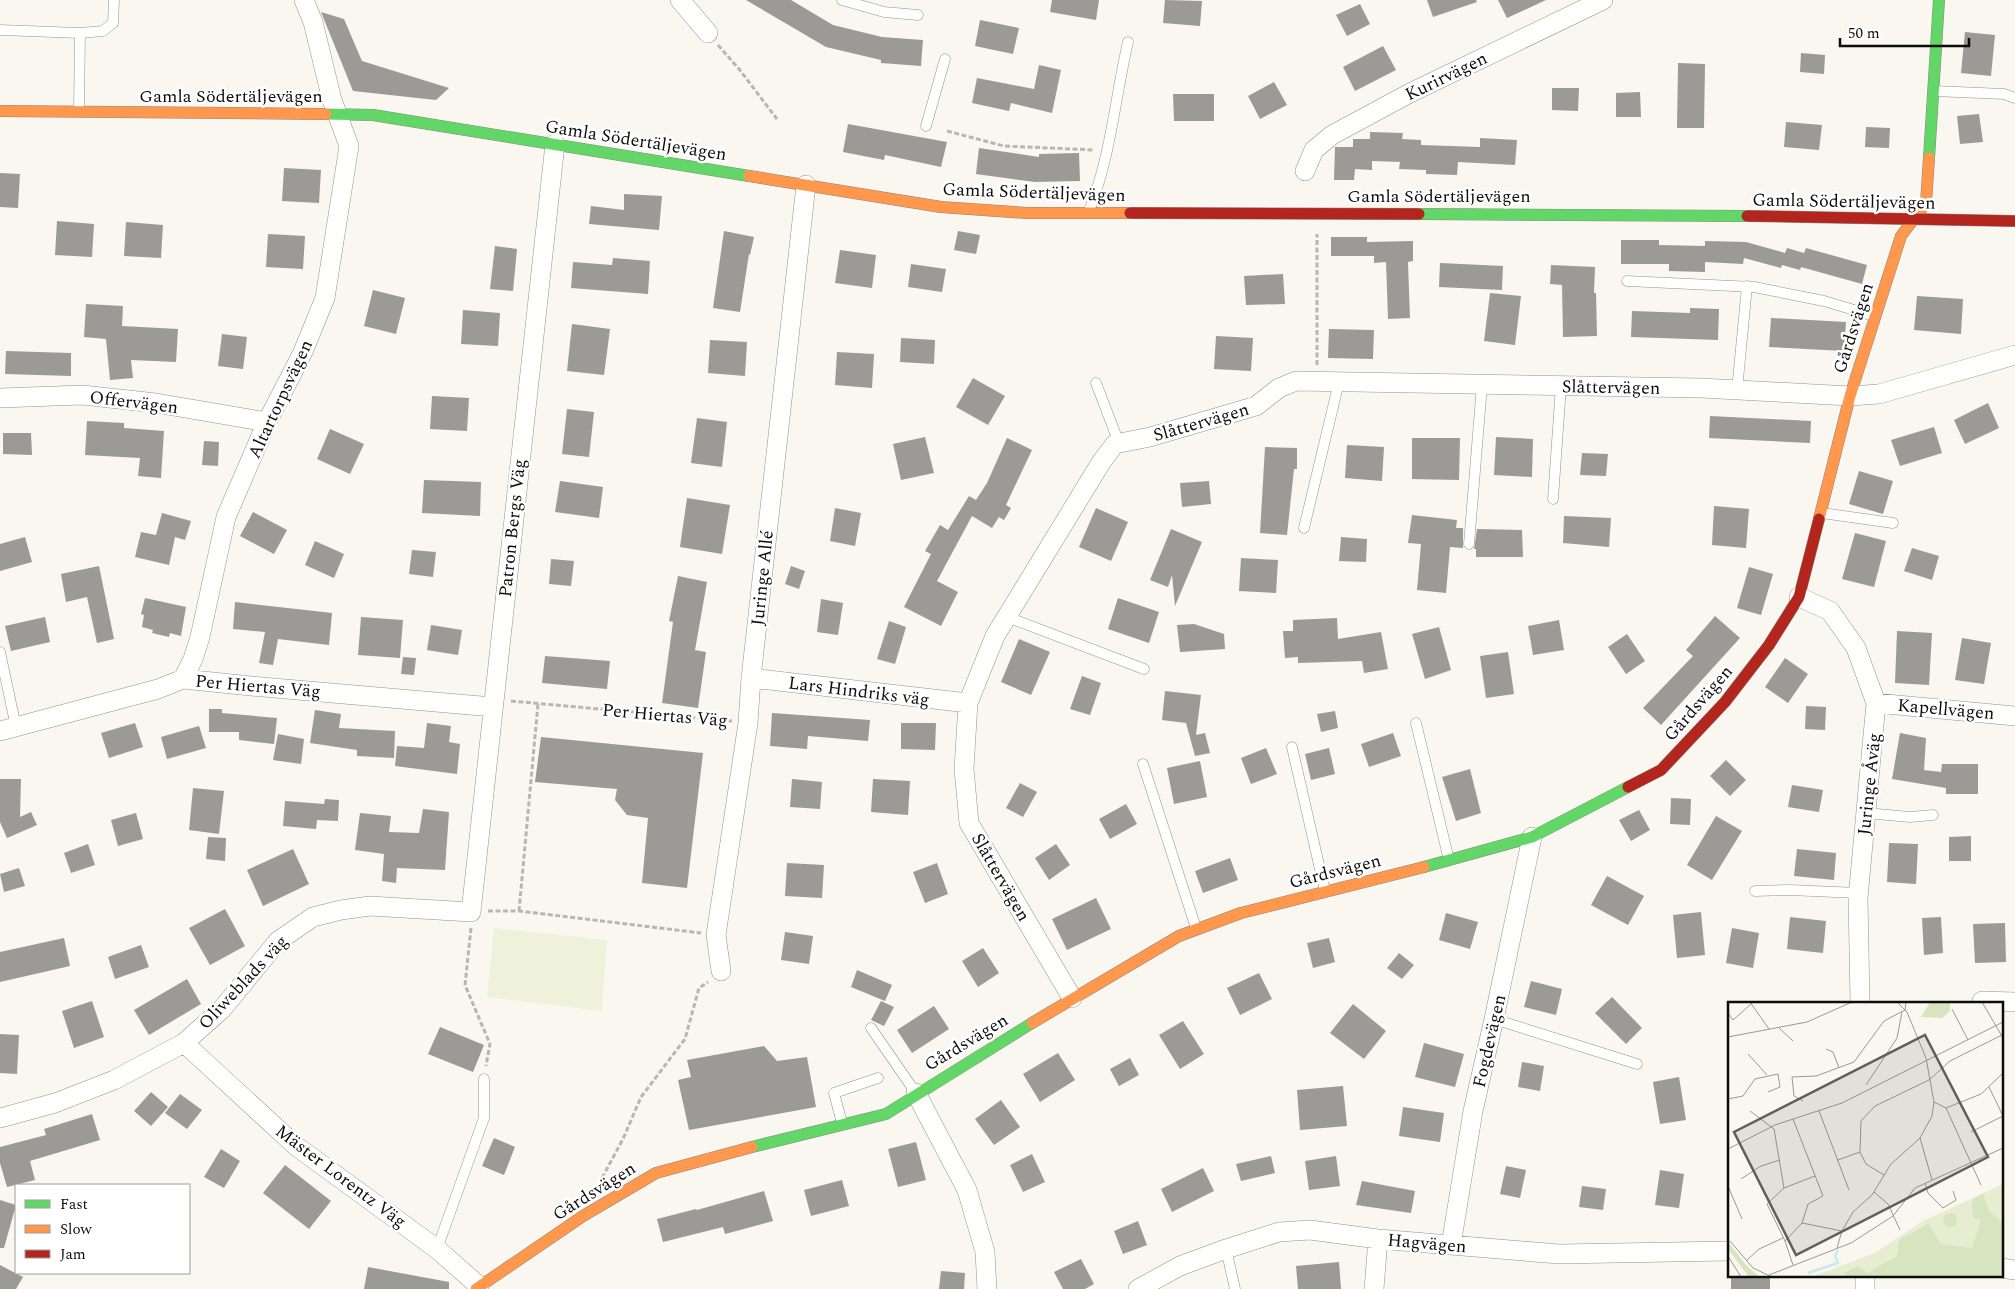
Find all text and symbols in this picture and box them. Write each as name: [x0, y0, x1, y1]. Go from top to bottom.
scale bar: [1840, 15, 1969, 47]
text: 50 m: [1848, 22, 1880, 45]
street label: Kurirvägen: [1400, 45, 1492, 108]
street label: Gamla Södertäljevägen: [139, 83, 323, 110]
street label: Gamla Södertäljevägen: [543, 113, 729, 168]
street label: Gamla Södertäljevägen: [942, 176, 1126, 209]
street label: Gamla Södertäljevägen: [1347, 183, 1531, 210]
street label: Gamla Södertäljevägen: [1752, 186, 1936, 217]
street label: Gårdsvägen: [1826, 279, 1881, 377]
street label: Altartorpsvägen: [241, 335, 320, 463]
street label: Slåttervägen: [1562, 373, 1660, 402]
street label: Offervägen: [88, 384, 180, 421]
street label: Slåttervägen: [1150, 396, 1252, 449]
street label: Patron Bergs Väg: [492, 457, 533, 599]
street label: Juringe Allé: [744, 529, 781, 627]
street label: Gårdsvägen: [1657, 659, 1739, 748]
street label: Per Hiertas Väg: [194, 668, 322, 705]
street label: Lars Hindriks väg: [787, 669, 931, 714]
street label: Kapellvägen: [1896, 692, 1996, 727]
street label: Per Hiertas Väg: [601, 697, 729, 734]
street label: Juringe Åväg: [1851, 731, 1888, 837]
street label: Slåttervägen: [964, 828, 1037, 927]
street label: Gårdsvägen: [1286, 847, 1384, 896]
street label: Oliweblads väg: [192, 929, 295, 1036]
street label: Fogdevägen: [1466, 992, 1513, 1090]
inset map: [1728, 1002, 2002, 1276]
street label: Gårdsvägen: [919, 1007, 1013, 1078]
street label: Mäster Lorentz Väg: [269, 1118, 412, 1235]
street label: Gårdsvägen: [547, 1155, 641, 1228]
legend: [15, 1184, 190, 1274]
text: Fast: [60, 1193, 88, 1216]
text: Slow: [60, 1218, 92, 1241]
street label: Hagvägen: [1386, 1227, 1468, 1260]
text: Jam: [60, 1243, 86, 1266]

